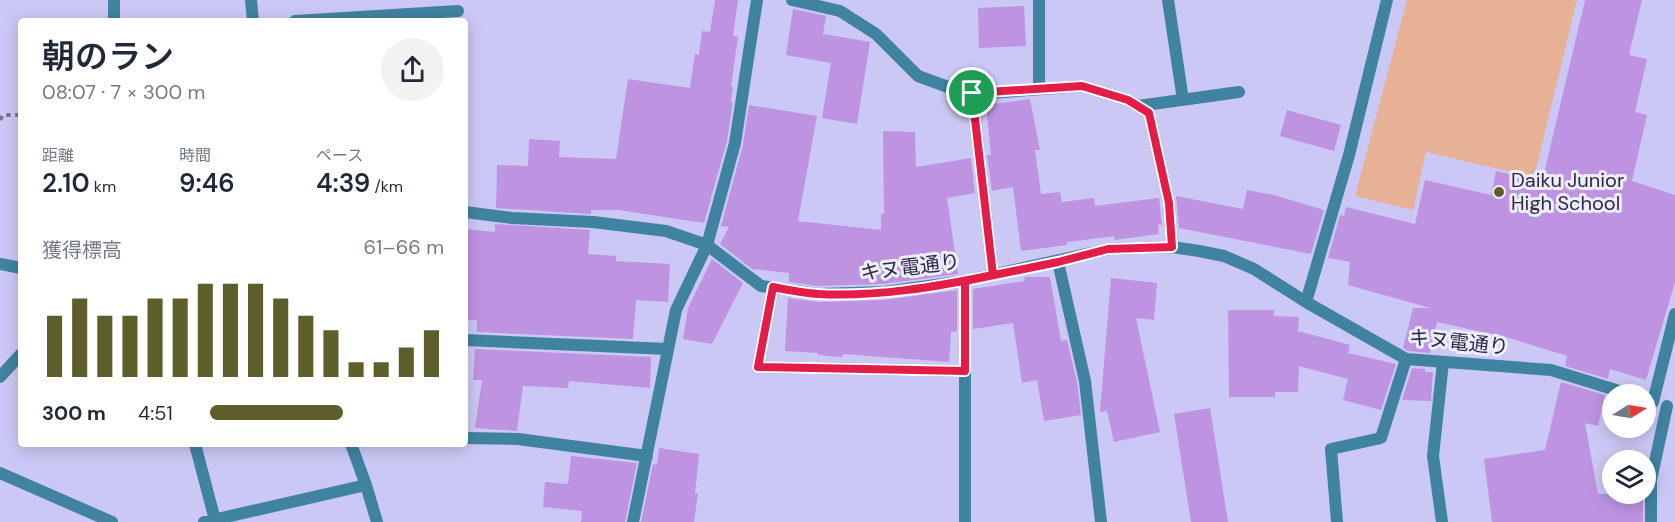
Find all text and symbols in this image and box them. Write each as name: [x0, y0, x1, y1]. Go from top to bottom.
text: 朝のラン: [42, 35, 174, 78]
button: share: [381, 38, 444, 101]
pin: [946, 67, 997, 118]
icon: arrive: [955, 76, 988, 109]
text: 08:07 · 7 × 300 m: [42, 79, 205, 105]
text: 距離: [42, 145, 74, 166]
text: 時間: [179, 145, 211, 166]
text: ペース: [316, 145, 363, 166]
text: 2.10: [42, 166, 90, 200]
text: 9:46: [179, 166, 235, 200]
text: 4:39: [316, 166, 370, 200]
place label: Daiku Junior High School: [1511, 167, 1624, 216]
text: km: [90, 176, 116, 197]
text: /km: [370, 176, 403, 197]
marker: Daiku Junior High School: [1492, 185, 1506, 199]
text: 61–66 m: [364, 234, 444, 260]
text: 獲得標高: [42, 237, 122, 263]
street label: キヌ電通り: [859, 248, 961, 286]
street label: キヌ電通り: [1408, 324, 1510, 360]
north arrow: [1602, 384, 1656, 438]
map controls: [1602, 384, 1656, 504]
text: 300 m: [42, 400, 106, 426]
text: 4:51: [138, 400, 173, 426]
button: layers: [1602, 450, 1656, 504]

